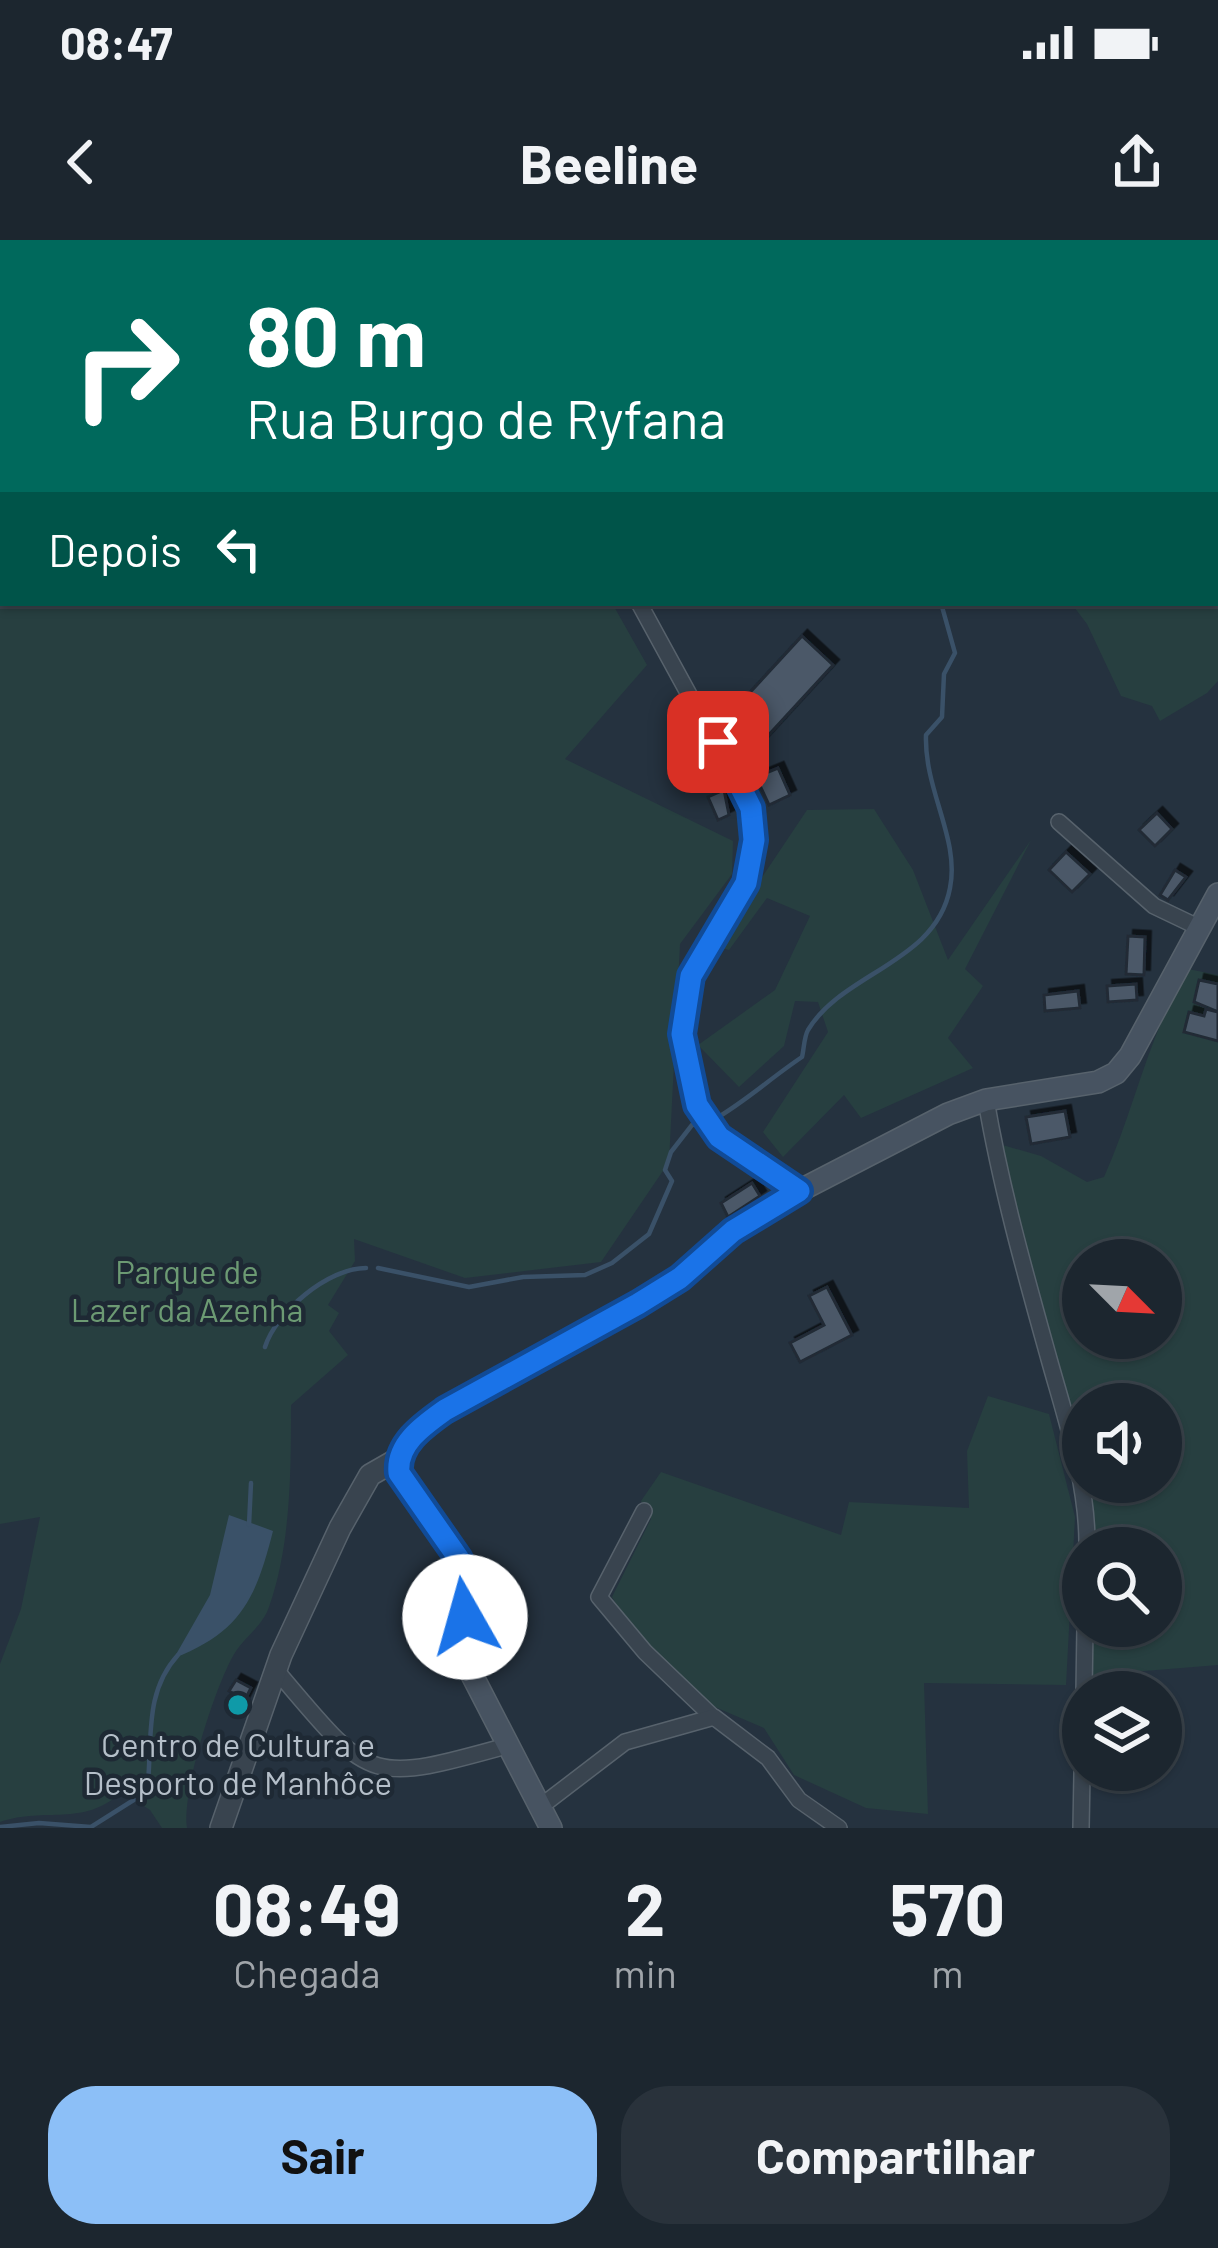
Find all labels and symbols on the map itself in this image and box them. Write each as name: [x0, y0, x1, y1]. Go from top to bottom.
pin: [667, 691, 769, 793]
north arrow: [1062, 1239, 1182, 1359]
park label: Parque de Lazer da Azenha: [71, 1251, 303, 1329]
position arrow: [402, 1554, 528, 1680]
marker: Centro de Cultura e Desporto de Manhôce: [225, 1692, 251, 1718]
place label: Centro de Cultura e Desporto de Manhôce: [84, 1724, 392, 1802]

